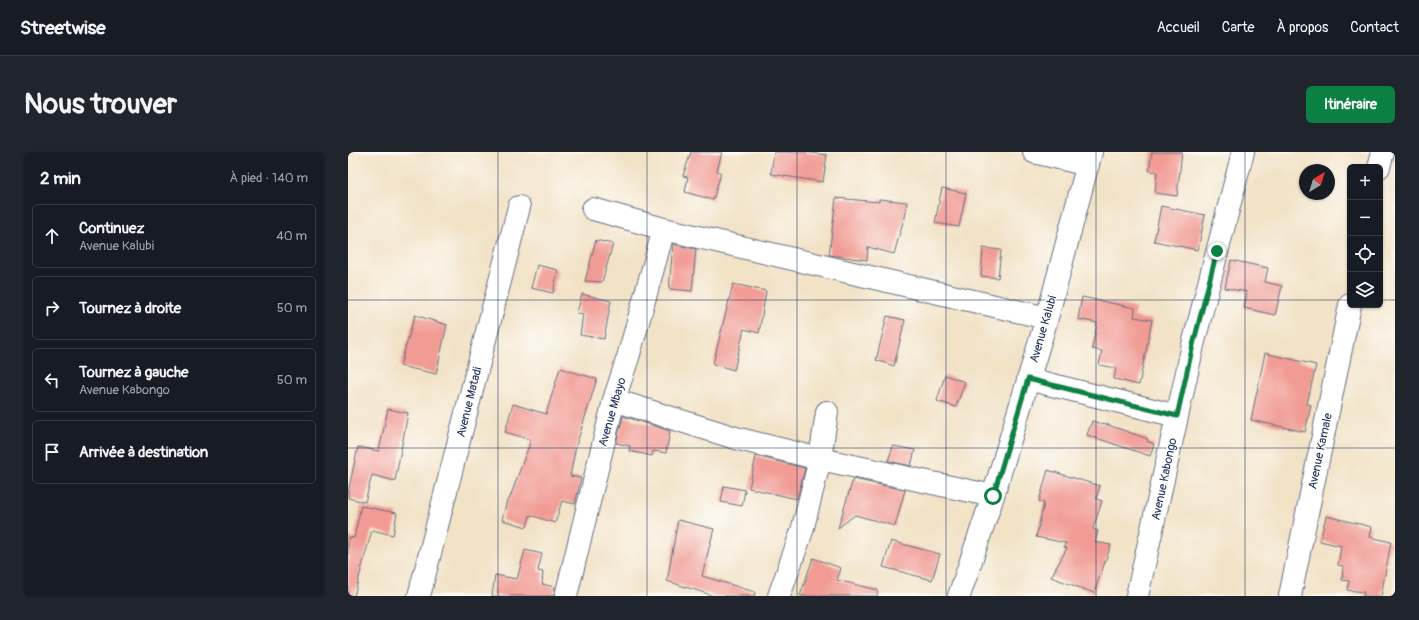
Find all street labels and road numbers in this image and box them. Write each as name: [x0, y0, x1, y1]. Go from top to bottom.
street label: Avenue Kalubi: [1027, 294, 1060, 364]
street label: Avenue Matadi: [454, 365, 485, 439]
street label: Avenue Mbayo: [595, 375, 630, 448]
street label: Avenue Kamale: [1305, 412, 1336, 490]
street label: Avenue Kabongo: [1148, 436, 1181, 522]

